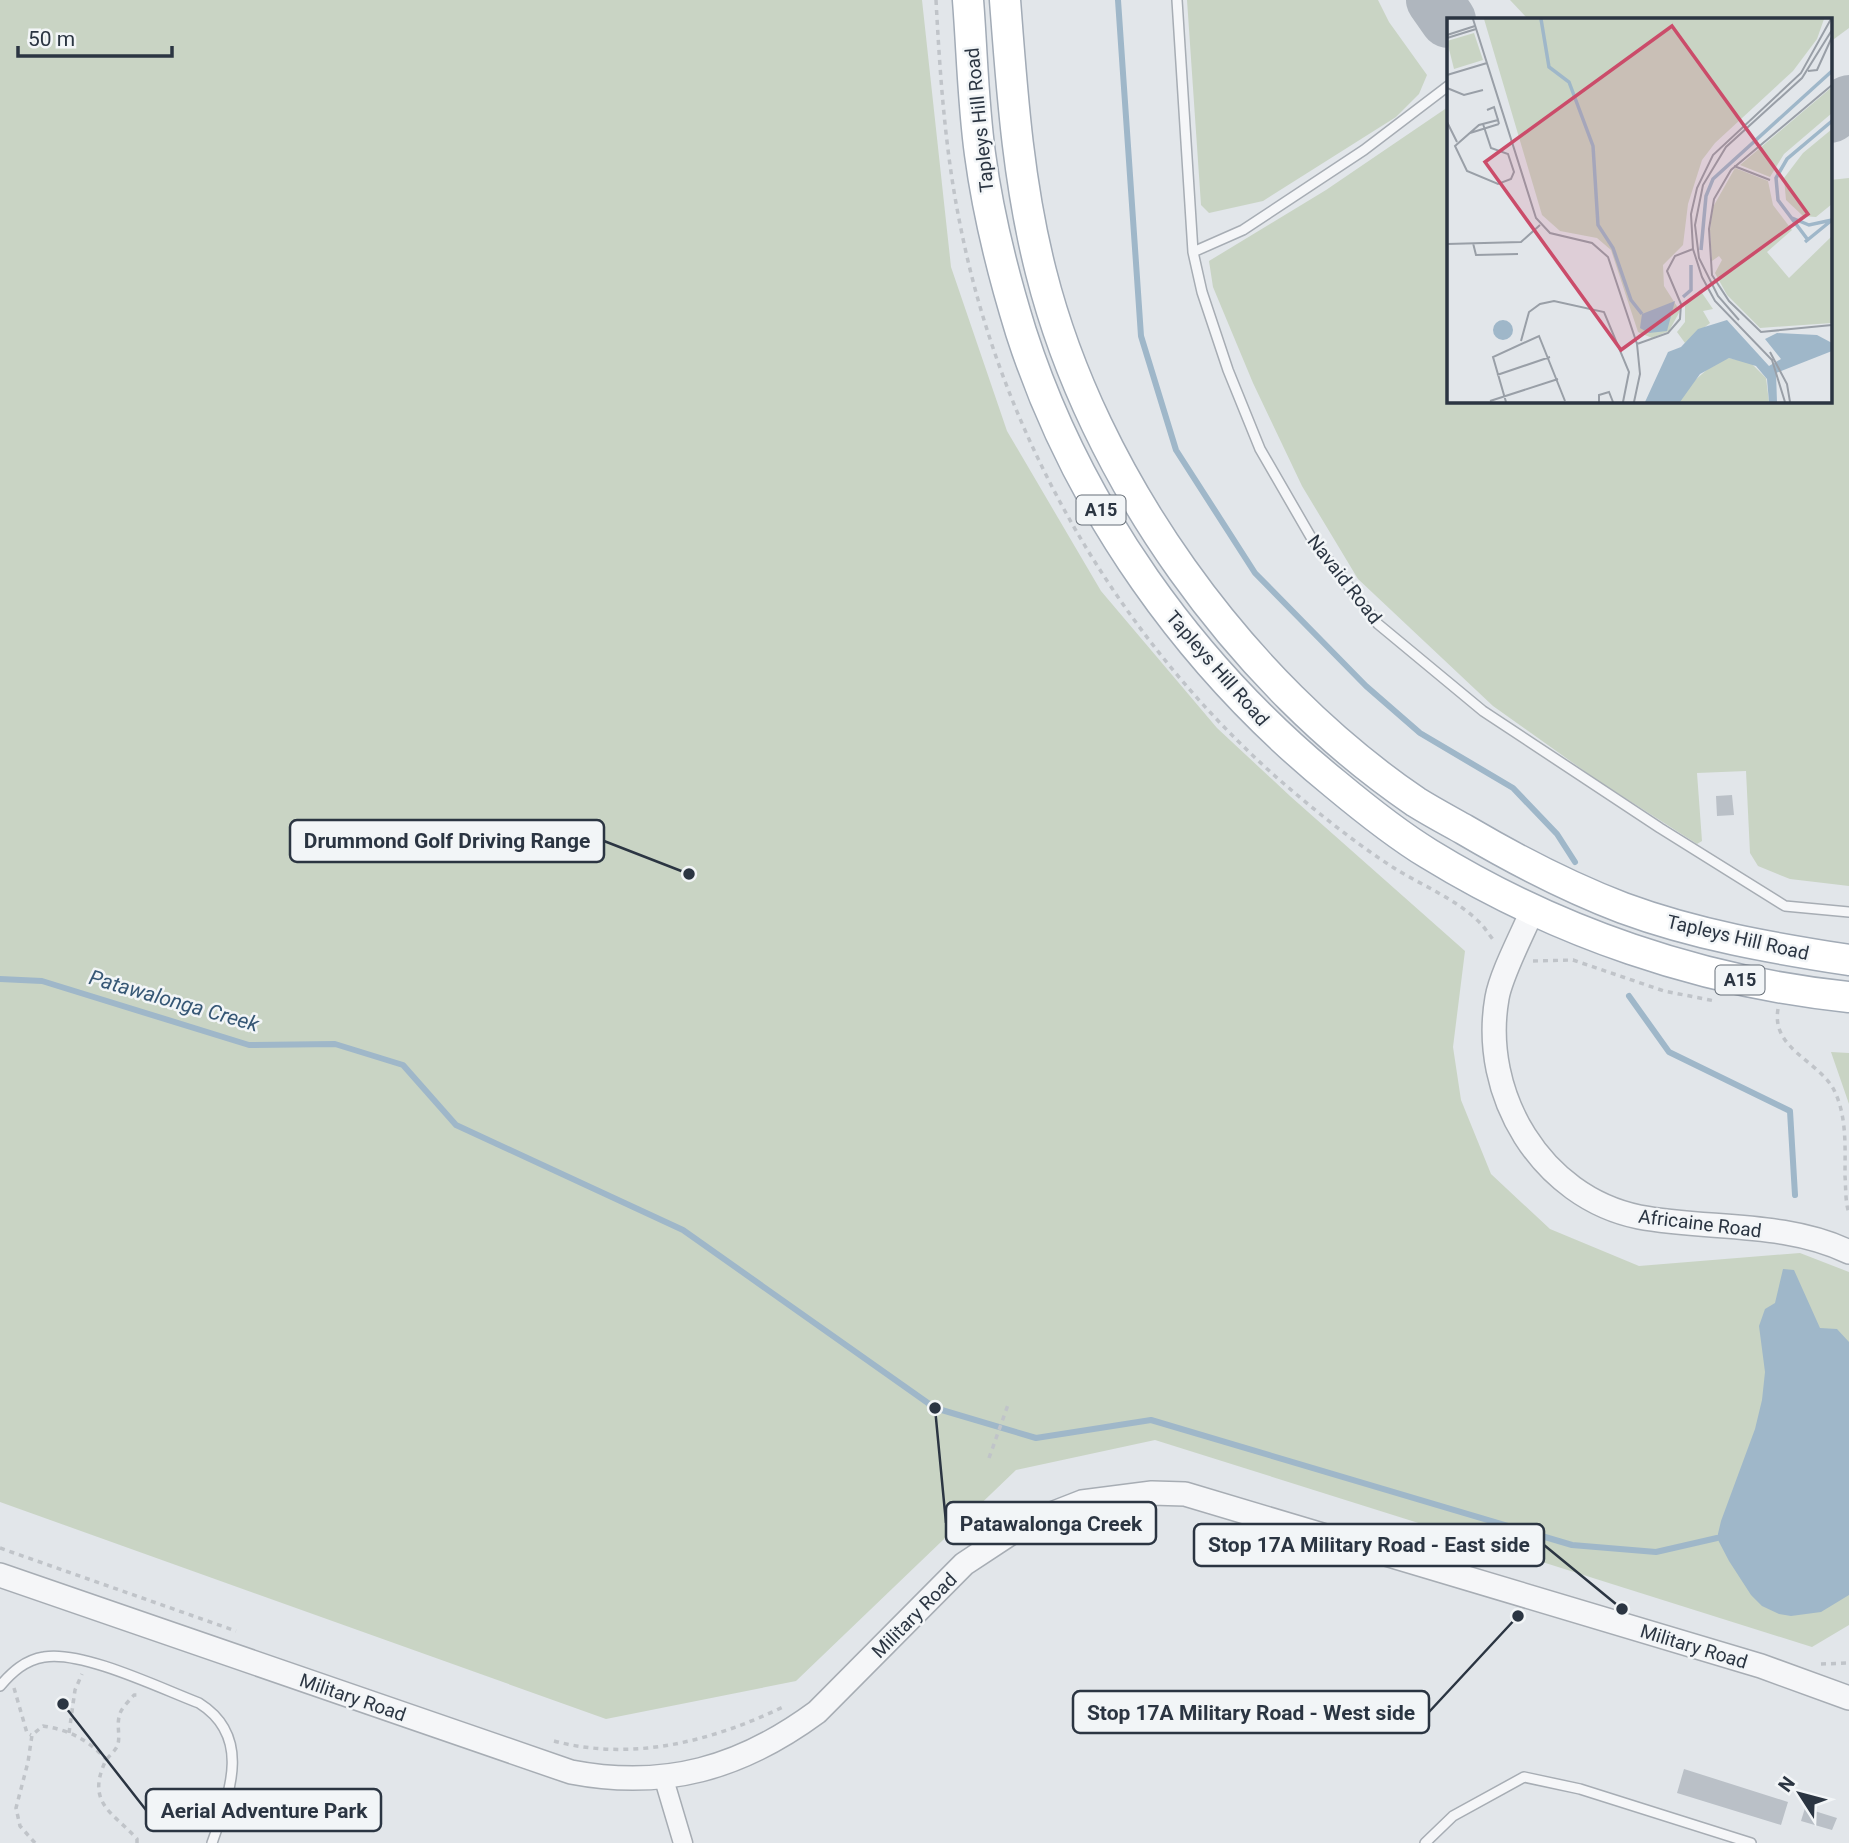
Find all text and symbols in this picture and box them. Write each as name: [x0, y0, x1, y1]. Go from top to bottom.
scale bar: [18, 14, 172, 58]
inset map: [1447, 18, 1832, 402]
text: 50 m: [28, 27, 75, 51]
street label: Tapleys Hill Road: [960, 47, 999, 193]
road number: A15: [1076, 496, 1126, 524]
street label: Navaid Road: [1303, 530, 1387, 628]
street label: Tapleys Hill Road: [1161, 606, 1274, 731]
callout: Drummond Golf Driving Range: [290, 820, 604, 862]
text: Drummond Golf Driving Range: [304, 829, 590, 853]
street label: Tapleys Hill Road: [1665, 910, 1811, 965]
water label: Patawalonga Creek: [86, 965, 262, 1037]
road number: A15: [1716, 965, 1764, 995]
street label: Africaine Road: [1637, 1205, 1763, 1242]
callout: Patawalonga Creek: [946, 1502, 1156, 1544]
text: Patawalonga Creek: [960, 1512, 1143, 1536]
callout: Stop 17A Military Road - East side: [1194, 1524, 1544, 1566]
text: Stop 17A Military Road - East side: [1208, 1533, 1530, 1557]
street label: Military Road: [867, 1568, 962, 1663]
street label: Military Road: [1637, 1619, 1750, 1674]
street label: Military Road: [297, 1669, 409, 1726]
callout: Stop 17A Military Road - West side: [1073, 1691, 1429, 1733]
text: Stop 17A Military Road - West side: [1087, 1701, 1415, 1725]
north arrow: [1765, 1759, 1835, 1829]
text: N: [1773, 1772, 1800, 1796]
callout: Aerial Adventure Park: [146, 1789, 381, 1831]
text: Aerial Adventure Park: [161, 1799, 368, 1823]

